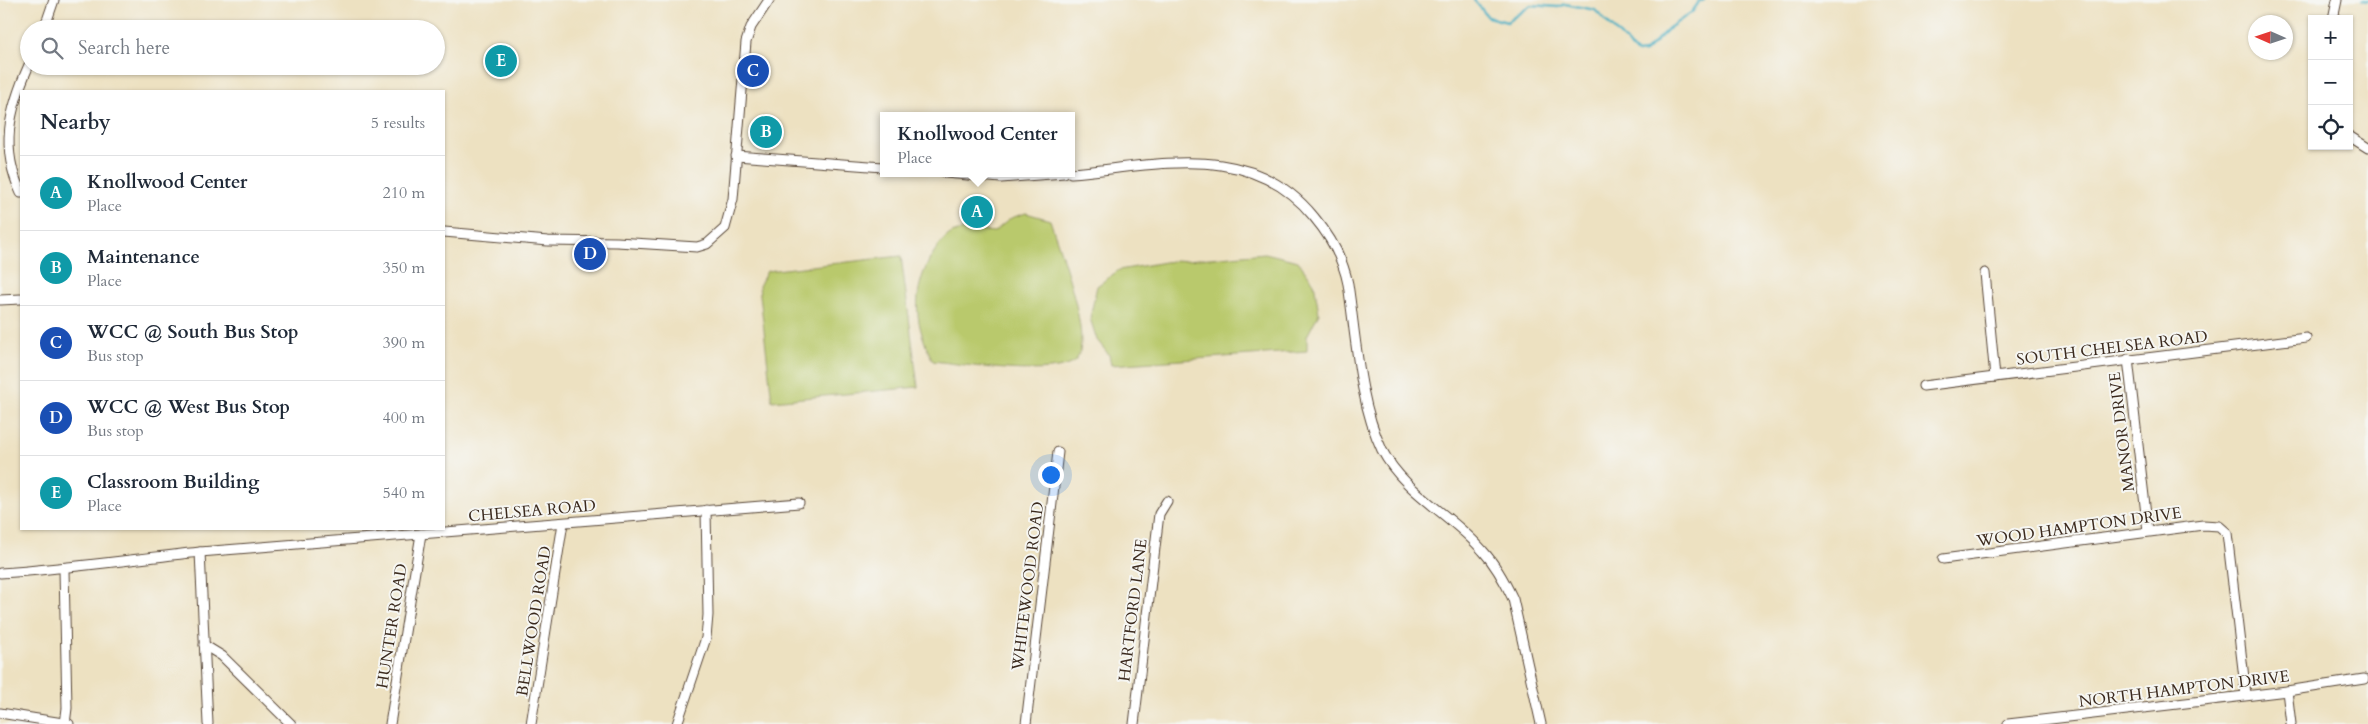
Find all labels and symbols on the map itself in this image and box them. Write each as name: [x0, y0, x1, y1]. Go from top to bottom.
north arrow: [2248, 15, 2293, 60]
pin: E: [485, 42, 517, 80]
pin: C: [737, 52, 769, 90]
pin: B: [750, 113, 782, 151]
pin: A: [961, 193, 993, 231]
pin: D: [574, 235, 606, 273]
street label: SOUTH CHELSEA ROAD: [2015, 325, 2209, 371]
street label: MANOR DRIVE: [2104, 371, 2140, 493]
your location: [1038, 462, 1064, 488]
street label: CHELSEA ROAD: [467, 494, 597, 528]
street label: WHITEWOOD ROAD: [1007, 500, 1049, 673]
street label: WOOD HAMPTON DRIVE: [1974, 502, 2183, 552]
street label: HARTFORD LANE: [1113, 537, 1153, 683]
street label: BELLWOOD ROAD: [511, 544, 557, 698]
street label: HUNTER ROAD: [371, 562, 413, 690]
street label: NORTH HAMPTON DRIVE: [2078, 665, 2291, 713]

